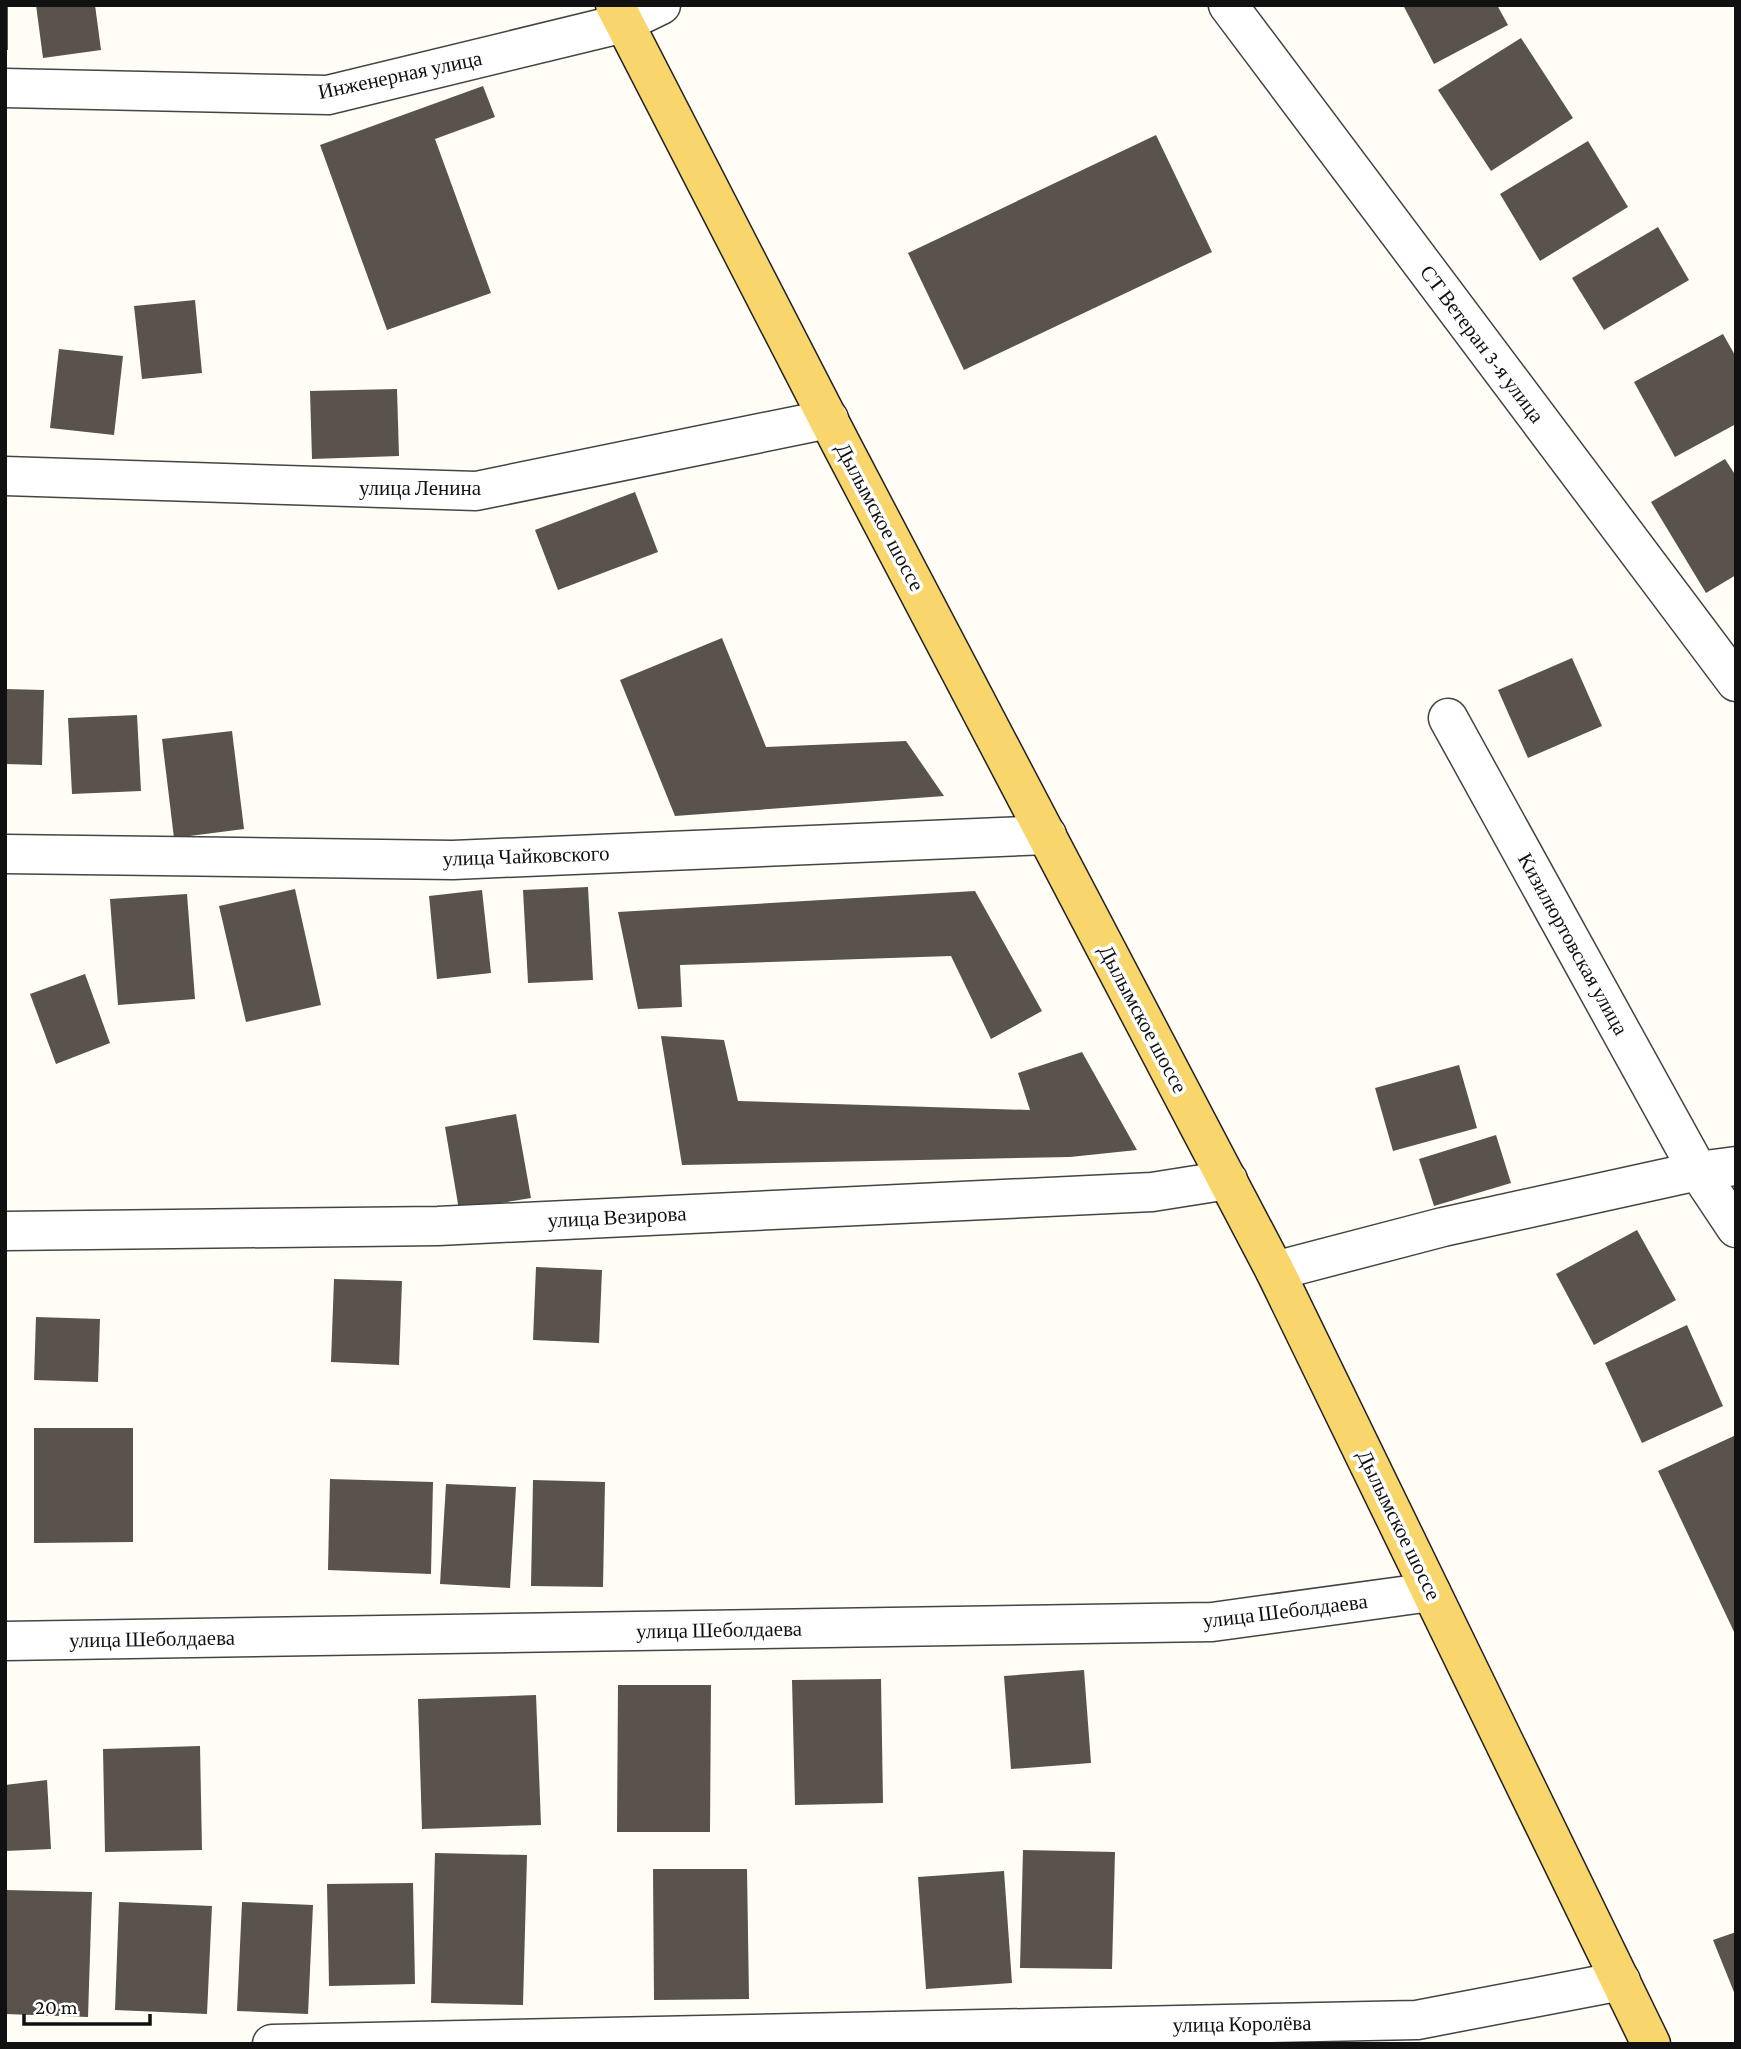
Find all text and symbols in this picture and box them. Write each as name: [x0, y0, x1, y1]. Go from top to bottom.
street label: Инженерная улица: [316, 46, 485, 104]
street label: СТ Ветеран 3-я улица: [1415, 261, 1549, 428]
street label: Дылымское шоссе: [831, 439, 929, 595]
street label: улица Ленина: [359, 476, 482, 500]
street label: улица Чайковского: [442, 841, 610, 871]
street label: Кизилюртовская улица: [1513, 849, 1633, 1040]
street label: Дылымское шоссе: [1094, 941, 1192, 1097]
street label: улица Везирова: [547, 1201, 688, 1233]
street label: Дылымское шоссе: [1352, 1446, 1446, 1604]
street label: улица Шеболдаева: [1201, 1589, 1369, 1633]
street label: улица Шеболдаева: [636, 1617, 803, 1643]
street label: улица Шеболдаева: [69, 1626, 236, 1652]
scale bar: [24, 1982, 150, 2026]
text: 20 m: [35, 1995, 78, 2019]
street label: улица Королёва: [1172, 2011, 1312, 2037]

